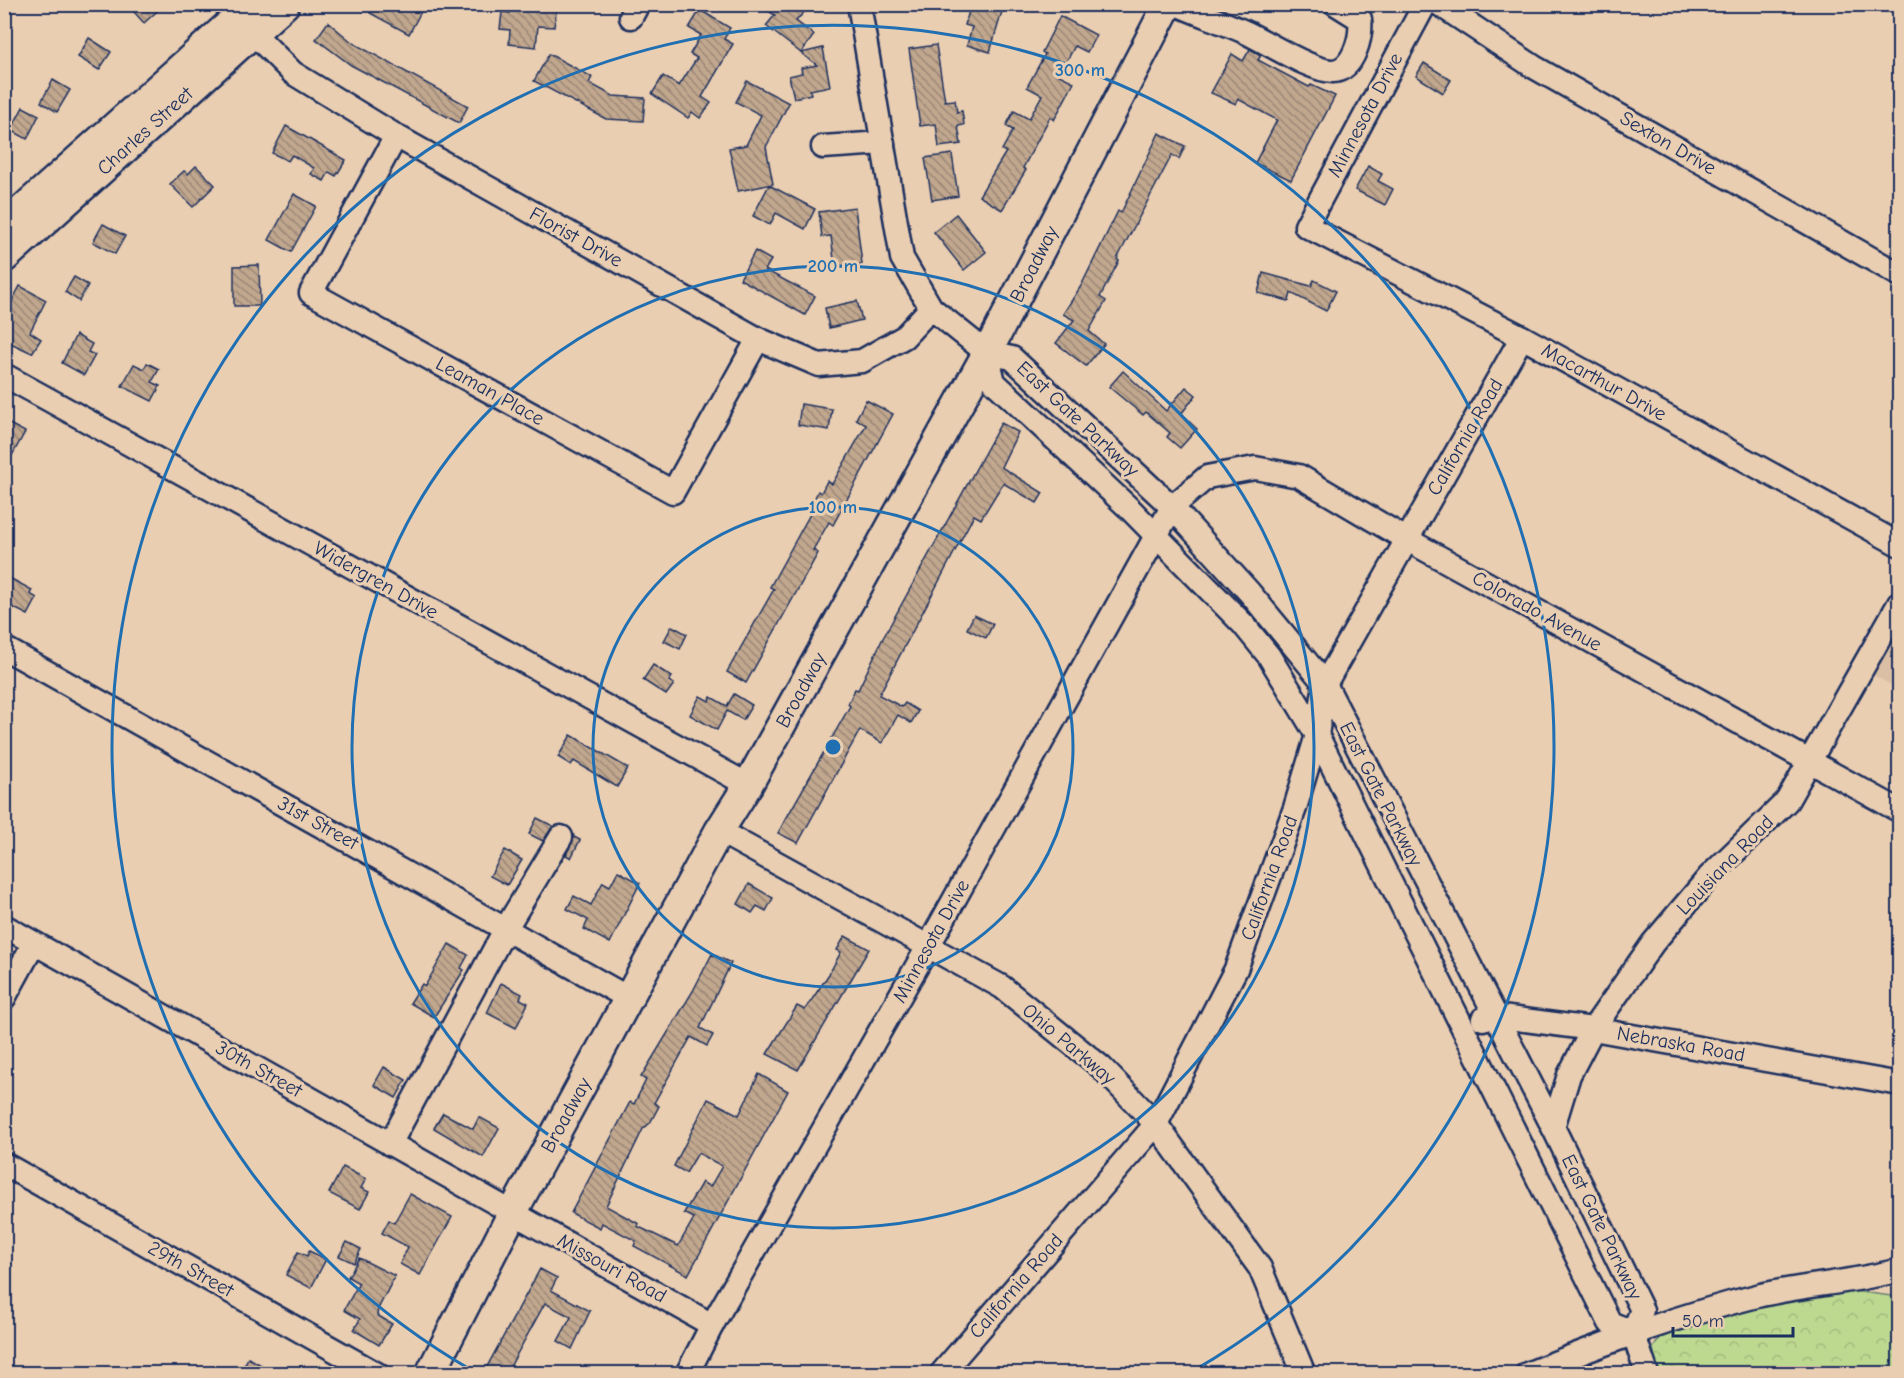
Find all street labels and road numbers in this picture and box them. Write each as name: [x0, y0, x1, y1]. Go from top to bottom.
street label: Minnesota Drive: [1323, 49, 1407, 181]
street label: Charles Street: [92, 81, 199, 180]
street label: Sexton Drive: [1616, 106, 1720, 180]
street label: Florist Drive: [525, 202, 627, 272]
street label: Broadway: [1005, 222, 1063, 306]
street label: Macarthur Drive: [1538, 338, 1670, 426]
street label: Leaman Place: [432, 352, 548, 430]
street label: East Gate Parkway: [1012, 356, 1144, 482]
street label: California Road: [1422, 375, 1508, 499]
street label: Widergren Drive: [310, 536, 442, 624]
street label: Colorado Avenue: [1468, 566, 1606, 656]
street label: Broadway: [771, 648, 831, 732]
street label: East Gate Parkway: [1335, 718, 1427, 870]
street label: 31st Street: [274, 791, 364, 855]
street label: Louisiana Road: [1672, 810, 1778, 920]
street label: California Road: [1236, 812, 1302, 944]
street label: Minnesota Drive: [888, 875, 974, 1007]
street label: Ohio Parkway: [1018, 998, 1120, 1090]
street label: Nebraska Road: [1615, 1021, 1747, 1067]
street label: 30th Street: [212, 1036, 307, 1103]
street label: Broadway: [536, 1073, 596, 1157]
street label: East Gate Parkway: [1557, 1151, 1647, 1303]
street label: Missouri Road: [553, 1229, 671, 1307]
street label: California Road: [964, 1229, 1068, 1343]
street label: 29th Street: [144, 1236, 239, 1303]

